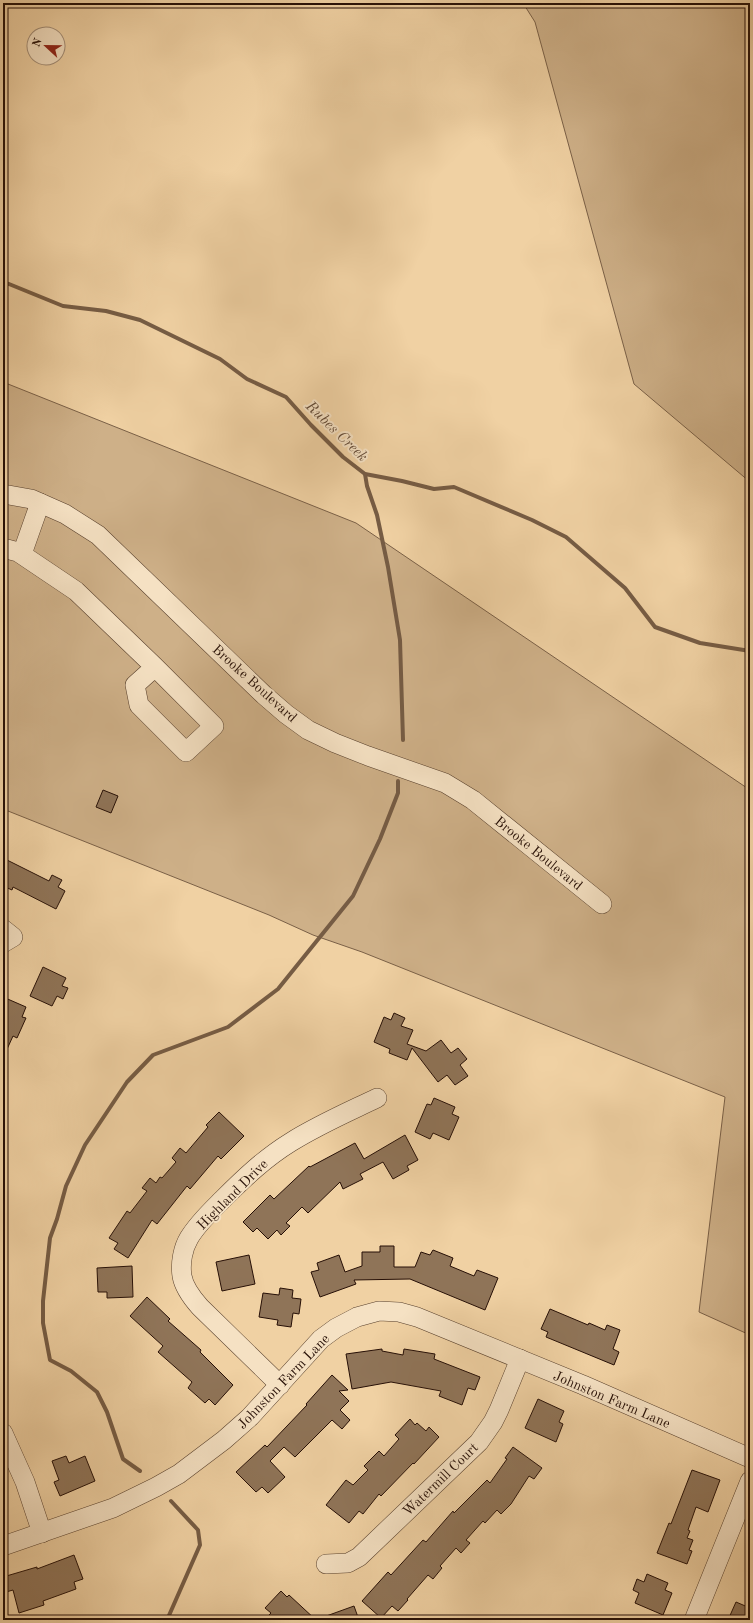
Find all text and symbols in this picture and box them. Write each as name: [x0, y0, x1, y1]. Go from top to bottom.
north arrow: [26, 26, 66, 66]
text: N: [31, 36, 45, 49]
water label: Rubes Creek: [301, 398, 370, 465]
street label: Brooke Boulevard: [209, 642, 299, 725]
street label: Brooke Boulevard: [492, 814, 585, 893]
street label: Highland Drive: [195, 1157, 271, 1233]
street label: Johnston Farm Lane: [235, 1332, 332, 1432]
street label: Johnston Farm Lane: [551, 1369, 672, 1431]
street label: Watermill Court: [400, 1440, 481, 1519]

